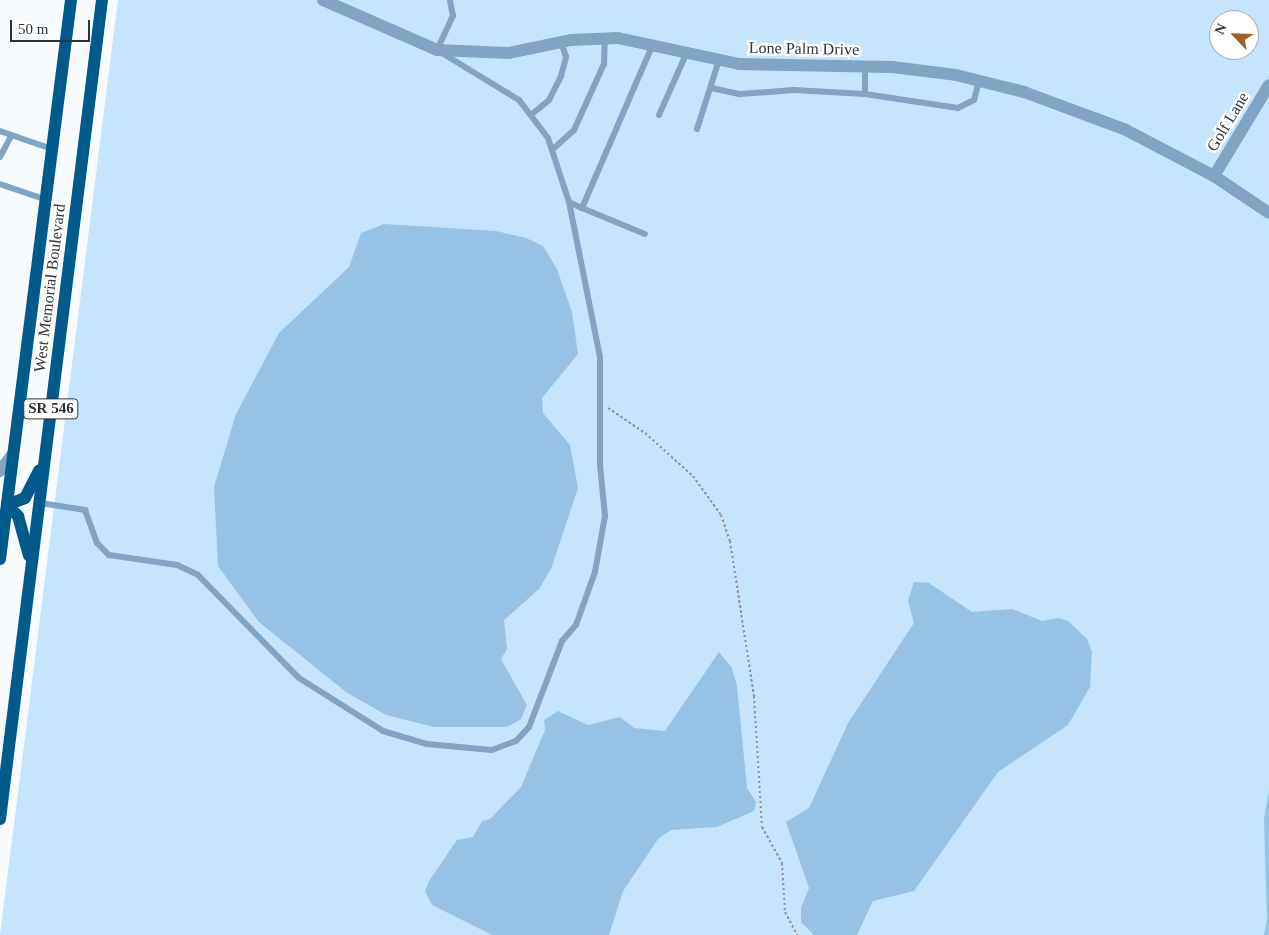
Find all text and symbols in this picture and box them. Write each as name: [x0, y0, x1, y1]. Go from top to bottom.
scale bar: [12, 10, 92, 42]
north arrow: [1209, 10, 1259, 60]
text: 50 m: [18, 21, 48, 37]
text: N: [1212, 21, 1230, 37]
street label: Lone Palm Drive: [749, 38, 859, 60]
street label: Golf Lane: [1203, 89, 1253, 155]
street label: West Memorial Boulevard: [30, 203, 70, 373]
road number: SR 546: [22, 396, 80, 422]

